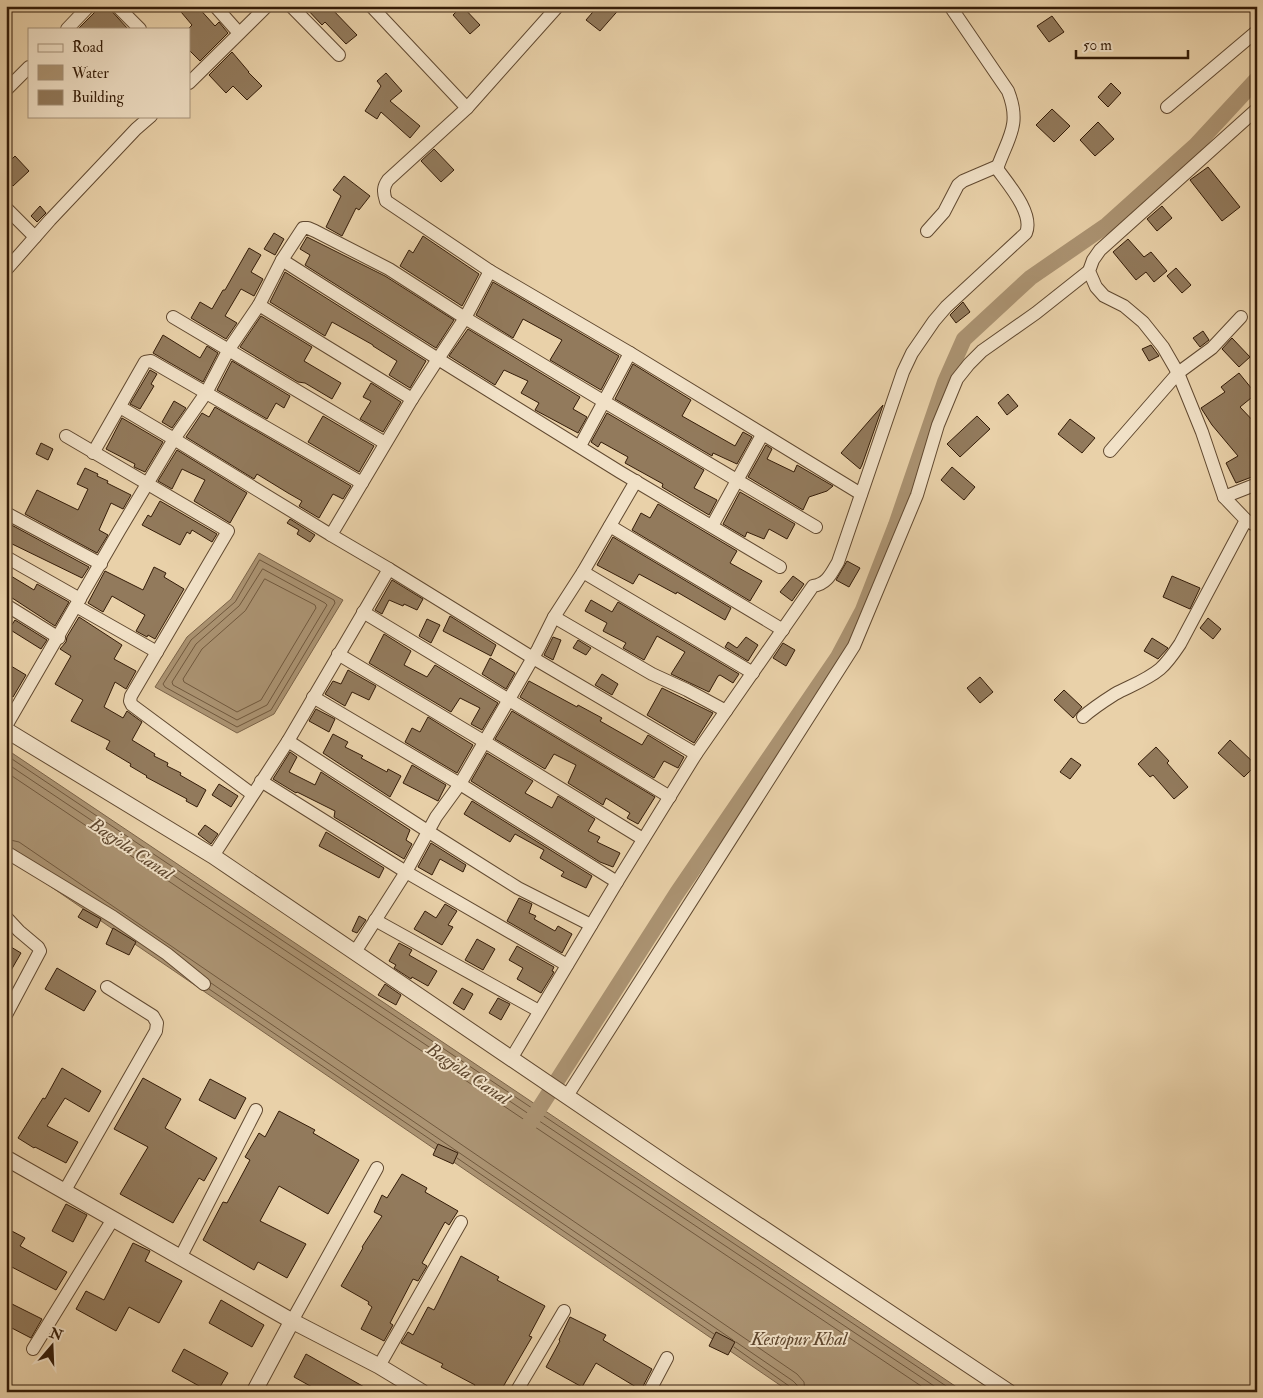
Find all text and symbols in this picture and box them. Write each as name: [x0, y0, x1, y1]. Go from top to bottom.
legend: [28, 28, 190, 118]
scale bar: [1076, 28, 1188, 60]
text: 50 m: [1083, 36, 1112, 55]
text: Road: [72, 38, 104, 57]
text: Water: [71, 64, 109, 83]
text: Building: [72, 88, 124, 107]
water label: Bagjola Canal: [84, 812, 179, 886]
water label: Bagjola Canal: [421, 1037, 516, 1111]
north arrow: [28, 1320, 78, 1370]
text: N: [46, 1324, 65, 1344]
water label: Kestopur Khal: [750, 1328, 849, 1351]

